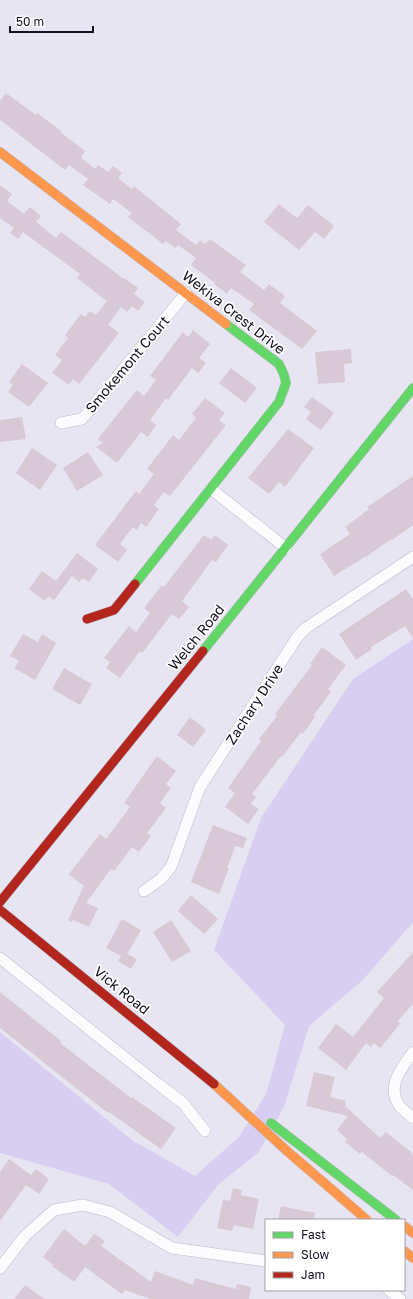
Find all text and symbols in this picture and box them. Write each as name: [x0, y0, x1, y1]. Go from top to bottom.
scale bar: [10, 8, 93, 34]
text: 50 m: [16, 14, 44, 29]
street label: Wekiva Crest Drive: [179, 267, 289, 357]
street label: Smokemont Court: [81, 312, 173, 416]
street label: Welch Road: [164, 601, 228, 673]
street label: Zachary Drive: [222, 661, 286, 747]
street label: Vick Road: [91, 962, 153, 1018]
legend: [265, 1219, 405, 1291]
text: Fast: [301, 1227, 326, 1242]
text: Slow: [301, 1247, 329, 1262]
text: Jam: [301, 1267, 325, 1282]

